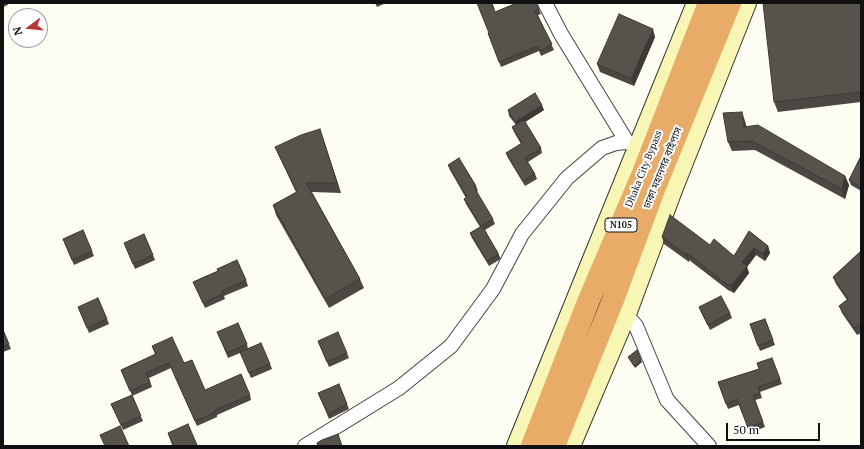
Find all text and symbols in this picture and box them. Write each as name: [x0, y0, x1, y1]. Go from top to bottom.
north arrow: [8, 8, 48, 48]
text: N: [10, 25, 25, 37]
street label: ঢাকা মহানগর বাইপাস: [641, 126, 685, 210]
street label: Dhaka City Bypass: [623, 129, 665, 209]
road number: N105: [605, 218, 637, 232]
scale bar: [728, 415, 822, 441]
text: 50 m: [733, 422, 759, 437]

